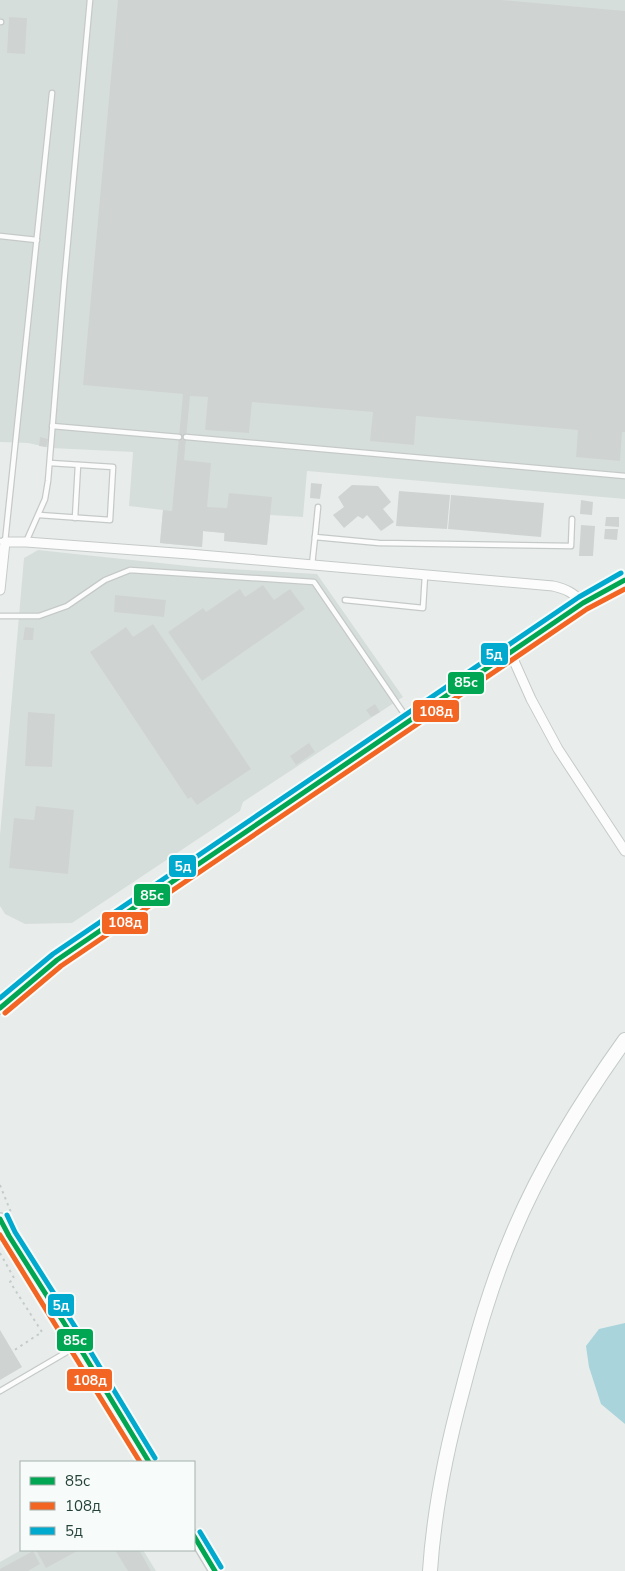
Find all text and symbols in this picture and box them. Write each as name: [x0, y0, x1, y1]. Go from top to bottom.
line badge: 5д: [480, 642, 509, 666]
text: 5д: [485, 645, 503, 664]
line badge: 85с: [447, 671, 485, 695]
text: 85с: [454, 673, 478, 692]
line badge: 108д: [412, 699, 460, 723]
text: 108д: [419, 702, 453, 721]
line badge: 5д: [168, 854, 197, 878]
text: 5д: [174, 857, 192, 876]
line badge: 85с: [133, 883, 171, 907]
text: 85с: [140, 886, 164, 905]
line badge: 108д: [101, 911, 149, 935]
text: 108д: [108, 913, 142, 932]
line badge: 5д: [47, 1293, 75, 1317]
text: 5д: [52, 1296, 70, 1315]
line badge: 85с: [56, 1328, 94, 1352]
text: 85с: [63, 1331, 87, 1350]
line badge: 108д: [66, 1368, 113, 1392]
text: 108д: [73, 1371, 107, 1390]
legend: [20, 1461, 195, 1551]
text: 85с: [65, 1471, 90, 1491]
text: 108д: [65, 1496, 101, 1516]
text: 5д: [65, 1521, 83, 1541]

